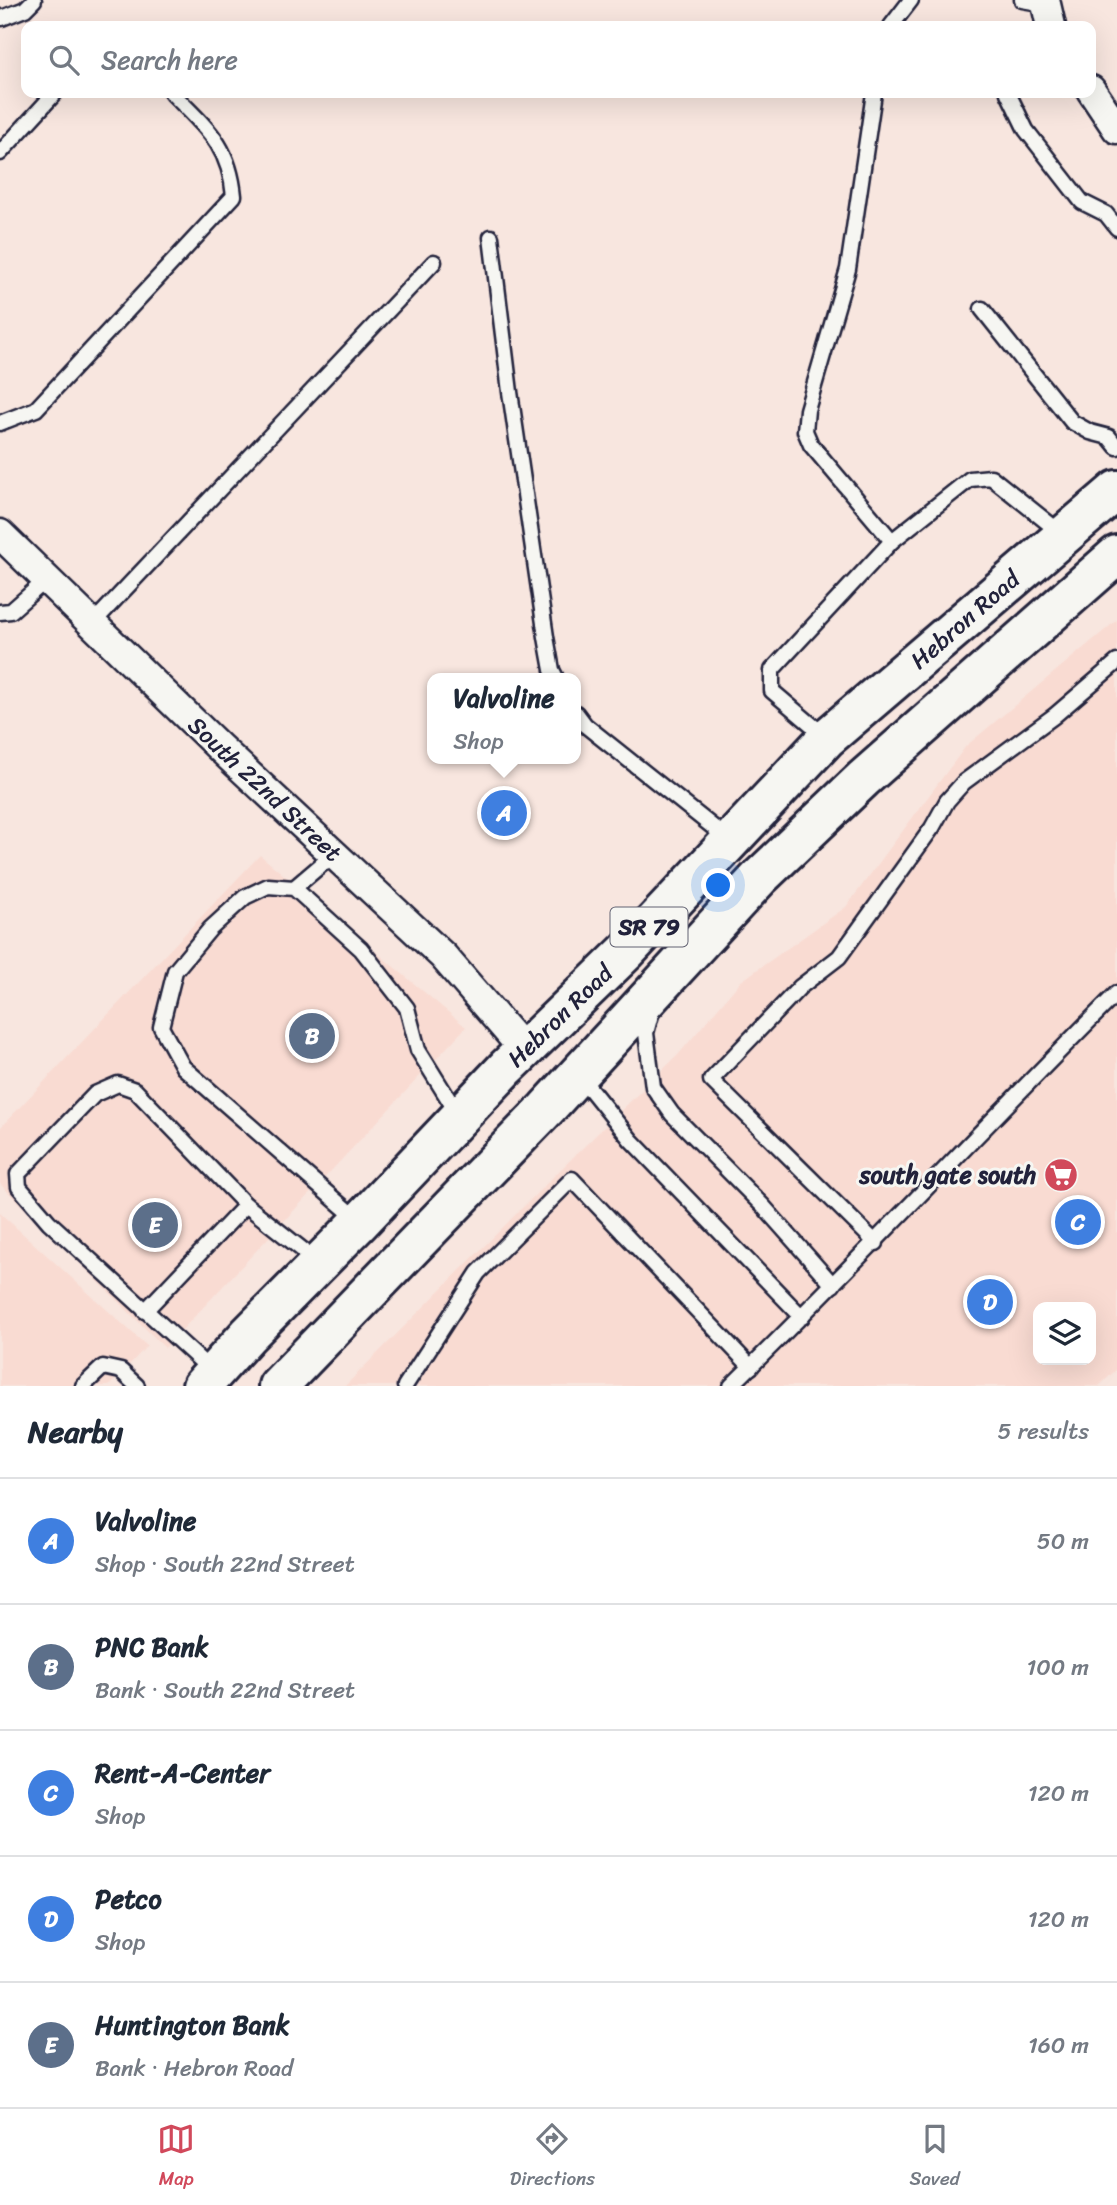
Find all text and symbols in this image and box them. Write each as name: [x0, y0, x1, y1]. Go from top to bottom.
search box: [21, 21, 1096, 98]
text: Search here: [101, 37, 238, 83]
icon: search: [45, 41, 83, 79]
street label: Hebron Road: [900, 558, 1031, 680]
popup: [427, 673, 581, 764]
text: Valvoline: [453, 675, 555, 721]
street label: South 22nd Street: [178, 706, 352, 872]
text: Shop: [453, 721, 504, 762]
pin: A: [481, 787, 527, 839]
your location: [701, 868, 735, 902]
road number: SR 79: [610, 908, 688, 946]
street label: Hebron Road: [497, 952, 625, 1078]
pin: B: [289, 1010, 335, 1062]
place label: south gate south: [858, 1154, 1036, 1196]
supermarket icon: south gate south: [1042, 1156, 1080, 1194]
pin: C: [1055, 1196, 1101, 1248]
pin: E: [132, 1199, 178, 1251]
pin: D: [967, 1276, 1013, 1328]
map controls: [1033, 1302, 1096, 1365]
button: layers: [1033, 1302, 1096, 1365]
text: Nearby: [28, 1405, 123, 1459]
text: 5 results: [998, 1411, 1089, 1452]
text: Valvoline: [95, 1498, 196, 1544]
text: A: [43, 1521, 59, 1562]
text: 50 m: [1037, 1521, 1089, 1562]
text: Shop · South 22nd Street: [95, 1544, 355, 1585]
text: PNC Bank: [95, 1624, 209, 1670]
text: B: [44, 1647, 58, 1688]
text: 100 m: [1026, 1647, 1089, 1688]
text: Bank · South 22nd Street: [95, 1670, 355, 1711]
text: Rent-A-Center: [95, 1750, 270, 1796]
text: C: [44, 1773, 58, 1814]
text: 120 m: [1028, 1773, 1089, 1814]
text: Shop: [95, 1796, 145, 1837]
text: Petco: [95, 1876, 162, 1922]
text: D: [44, 1899, 58, 1940]
text: 120 m: [1028, 1899, 1089, 1940]
text: Shop: [95, 1922, 145, 1963]
text: Huntington Bank: [95, 2002, 290, 2048]
text: E: [45, 2025, 57, 2066]
text: 160 m: [1028, 2025, 1089, 2066]
text: Bank · Hebron Road: [95, 2048, 293, 2089]
tab: Map: [157, 2120, 195, 2195]
tab: Directions: [510, 2120, 595, 2195]
tab: Saved: [910, 2120, 960, 2195]

